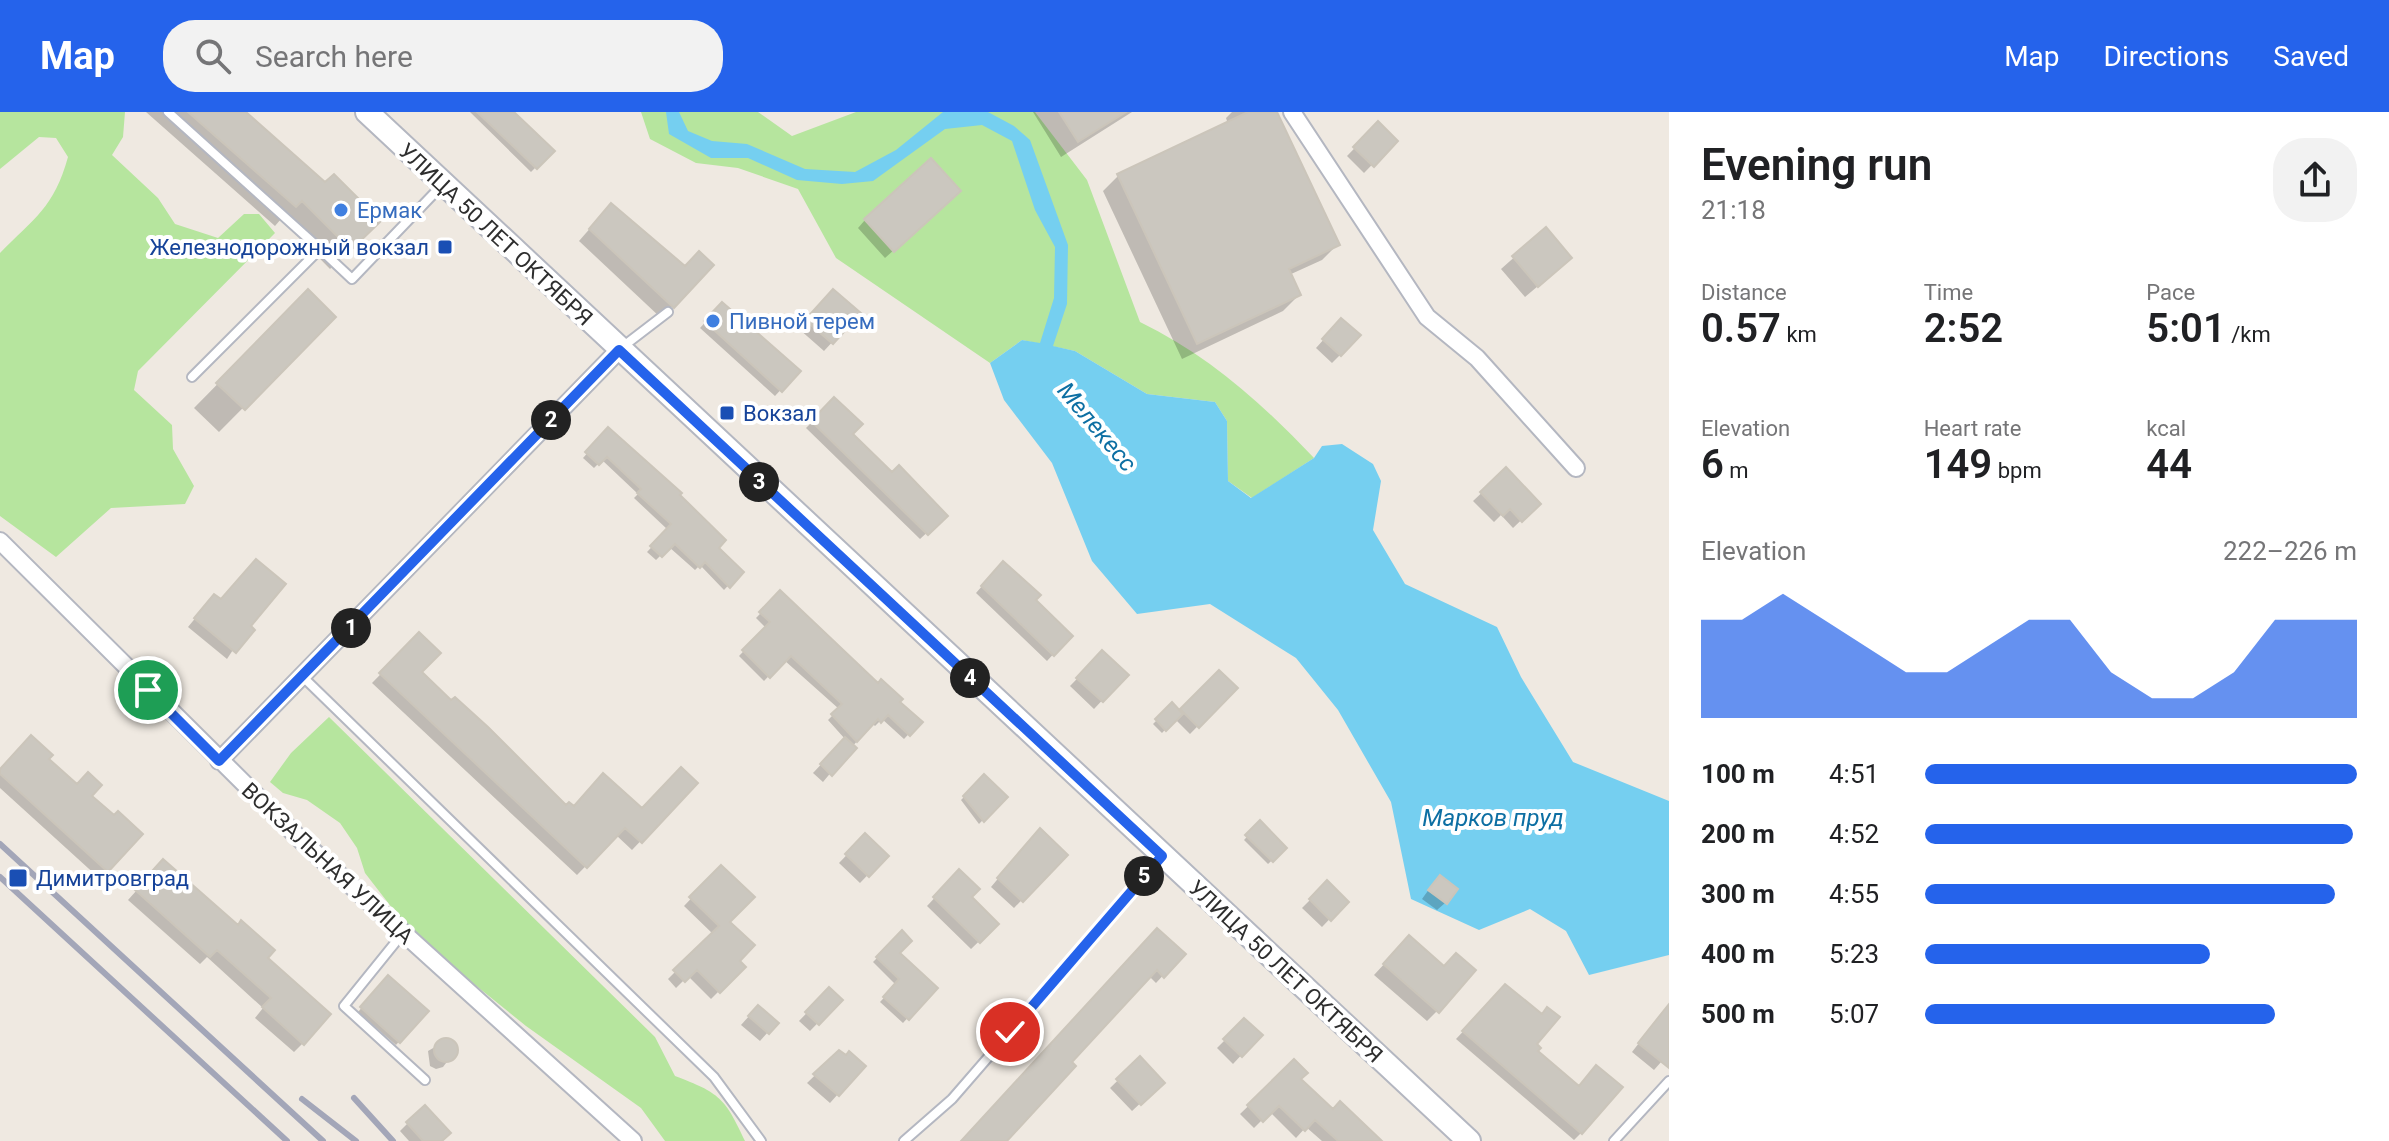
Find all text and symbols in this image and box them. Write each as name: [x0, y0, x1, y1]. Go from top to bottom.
search box: [163, 20, 723, 92]
text: Map: [40, 34, 115, 78]
icon: search: [191, 34, 235, 78]
text: Search here: [255, 39, 413, 74]
text: Map: [2004, 40, 2060, 73]
text: Directions: [2104, 40, 2229, 73]
text: Saved: [2273, 40, 2349, 73]
street label: УЛИЦА 50 ЛЕТ ОКТЯБРЯ: [394, 138, 598, 331]
button: share: [2273, 138, 2357, 222]
text: Evening run: [1701, 139, 1932, 191]
text: 21:18: [1701, 195, 1766, 225]
place label: Ермак: [357, 198, 422, 223]
marker: Ермак: [332, 201, 350, 219]
place label: Железнодорожный вокзал: [149, 235, 429, 260]
marker: Железнодорожный вокзал: [436, 238, 454, 256]
text: Distance: [1701, 280, 1787, 305]
text: Time: [1924, 280, 1973, 305]
text: Pace: [2146, 280, 2195, 305]
text: 0.57: [1701, 305, 1781, 352]
text: 2:52: [1924, 305, 2003, 352]
text: 5:01: [2146, 305, 2226, 352]
place label: Пивной терем: [729, 309, 875, 334]
marker: Пивной терем: [704, 312, 722, 330]
text: km: [1781, 322, 1817, 347]
text: /km: [2226, 322, 2271, 347]
water label: Мелекесс: [1052, 377, 1142, 477]
pin: 2: [531, 400, 571, 440]
place label: Вокзал: [743, 401, 817, 426]
marker: Вокзал: [718, 404, 736, 422]
text: 2: [545, 407, 557, 432]
text: Elevation: [1701, 416, 1790, 441]
text: Heart rate: [1924, 416, 2022, 441]
text: kcal: [2146, 416, 2186, 441]
text: 6: [1701, 441, 1724, 488]
text: 149: [1924, 441, 1992, 488]
text: 44: [2146, 441, 2192, 488]
text: m: [1724, 458, 1749, 483]
text: bpm: [1992, 458, 2042, 483]
pin: 3: [739, 462, 779, 502]
text: 3: [753, 469, 765, 494]
text: Elevation: [1701, 536, 1806, 566]
text: 222–226 m: [2223, 536, 2357, 566]
pin: 1: [331, 608, 371, 648]
text: 1: [345, 615, 357, 640]
pin: [114, 656, 182, 724]
pin: 4: [950, 658, 990, 698]
text: 4: [964, 665, 976, 690]
icon: arrive: [126, 668, 170, 712]
text: 100 m: [1701, 759, 1775, 789]
text: 4:51: [1829, 759, 1879, 789]
street label: ВОКЗАЛЬНАЯ УЛИЦА: [237, 778, 419, 950]
water label: Марков пруд: [1422, 804, 1564, 832]
text: 200 m: [1701, 819, 1775, 849]
text: 4:52: [1829, 819, 1879, 849]
pin: 5: [1124, 856, 1164, 896]
text: 5: [1138, 863, 1150, 888]
place label: Димитровград: [36, 866, 189, 891]
marker: Димитровград: [7, 867, 29, 889]
street label: УЛИЦА 50 ЛЕТ ОКТЯБРЯ: [1184, 875, 1388, 1068]
text: 300 m: [1701, 879, 1775, 909]
text: 4:55: [1829, 879, 1879, 909]
text: 400 m: [1701, 939, 1775, 969]
text: 5:23: [1829, 939, 1879, 969]
pin: [976, 998, 1044, 1066]
text: 500 m: [1701, 999, 1775, 1029]
text: 5:07: [1829, 999, 1879, 1029]
icon: check: [988, 1010, 1032, 1054]

